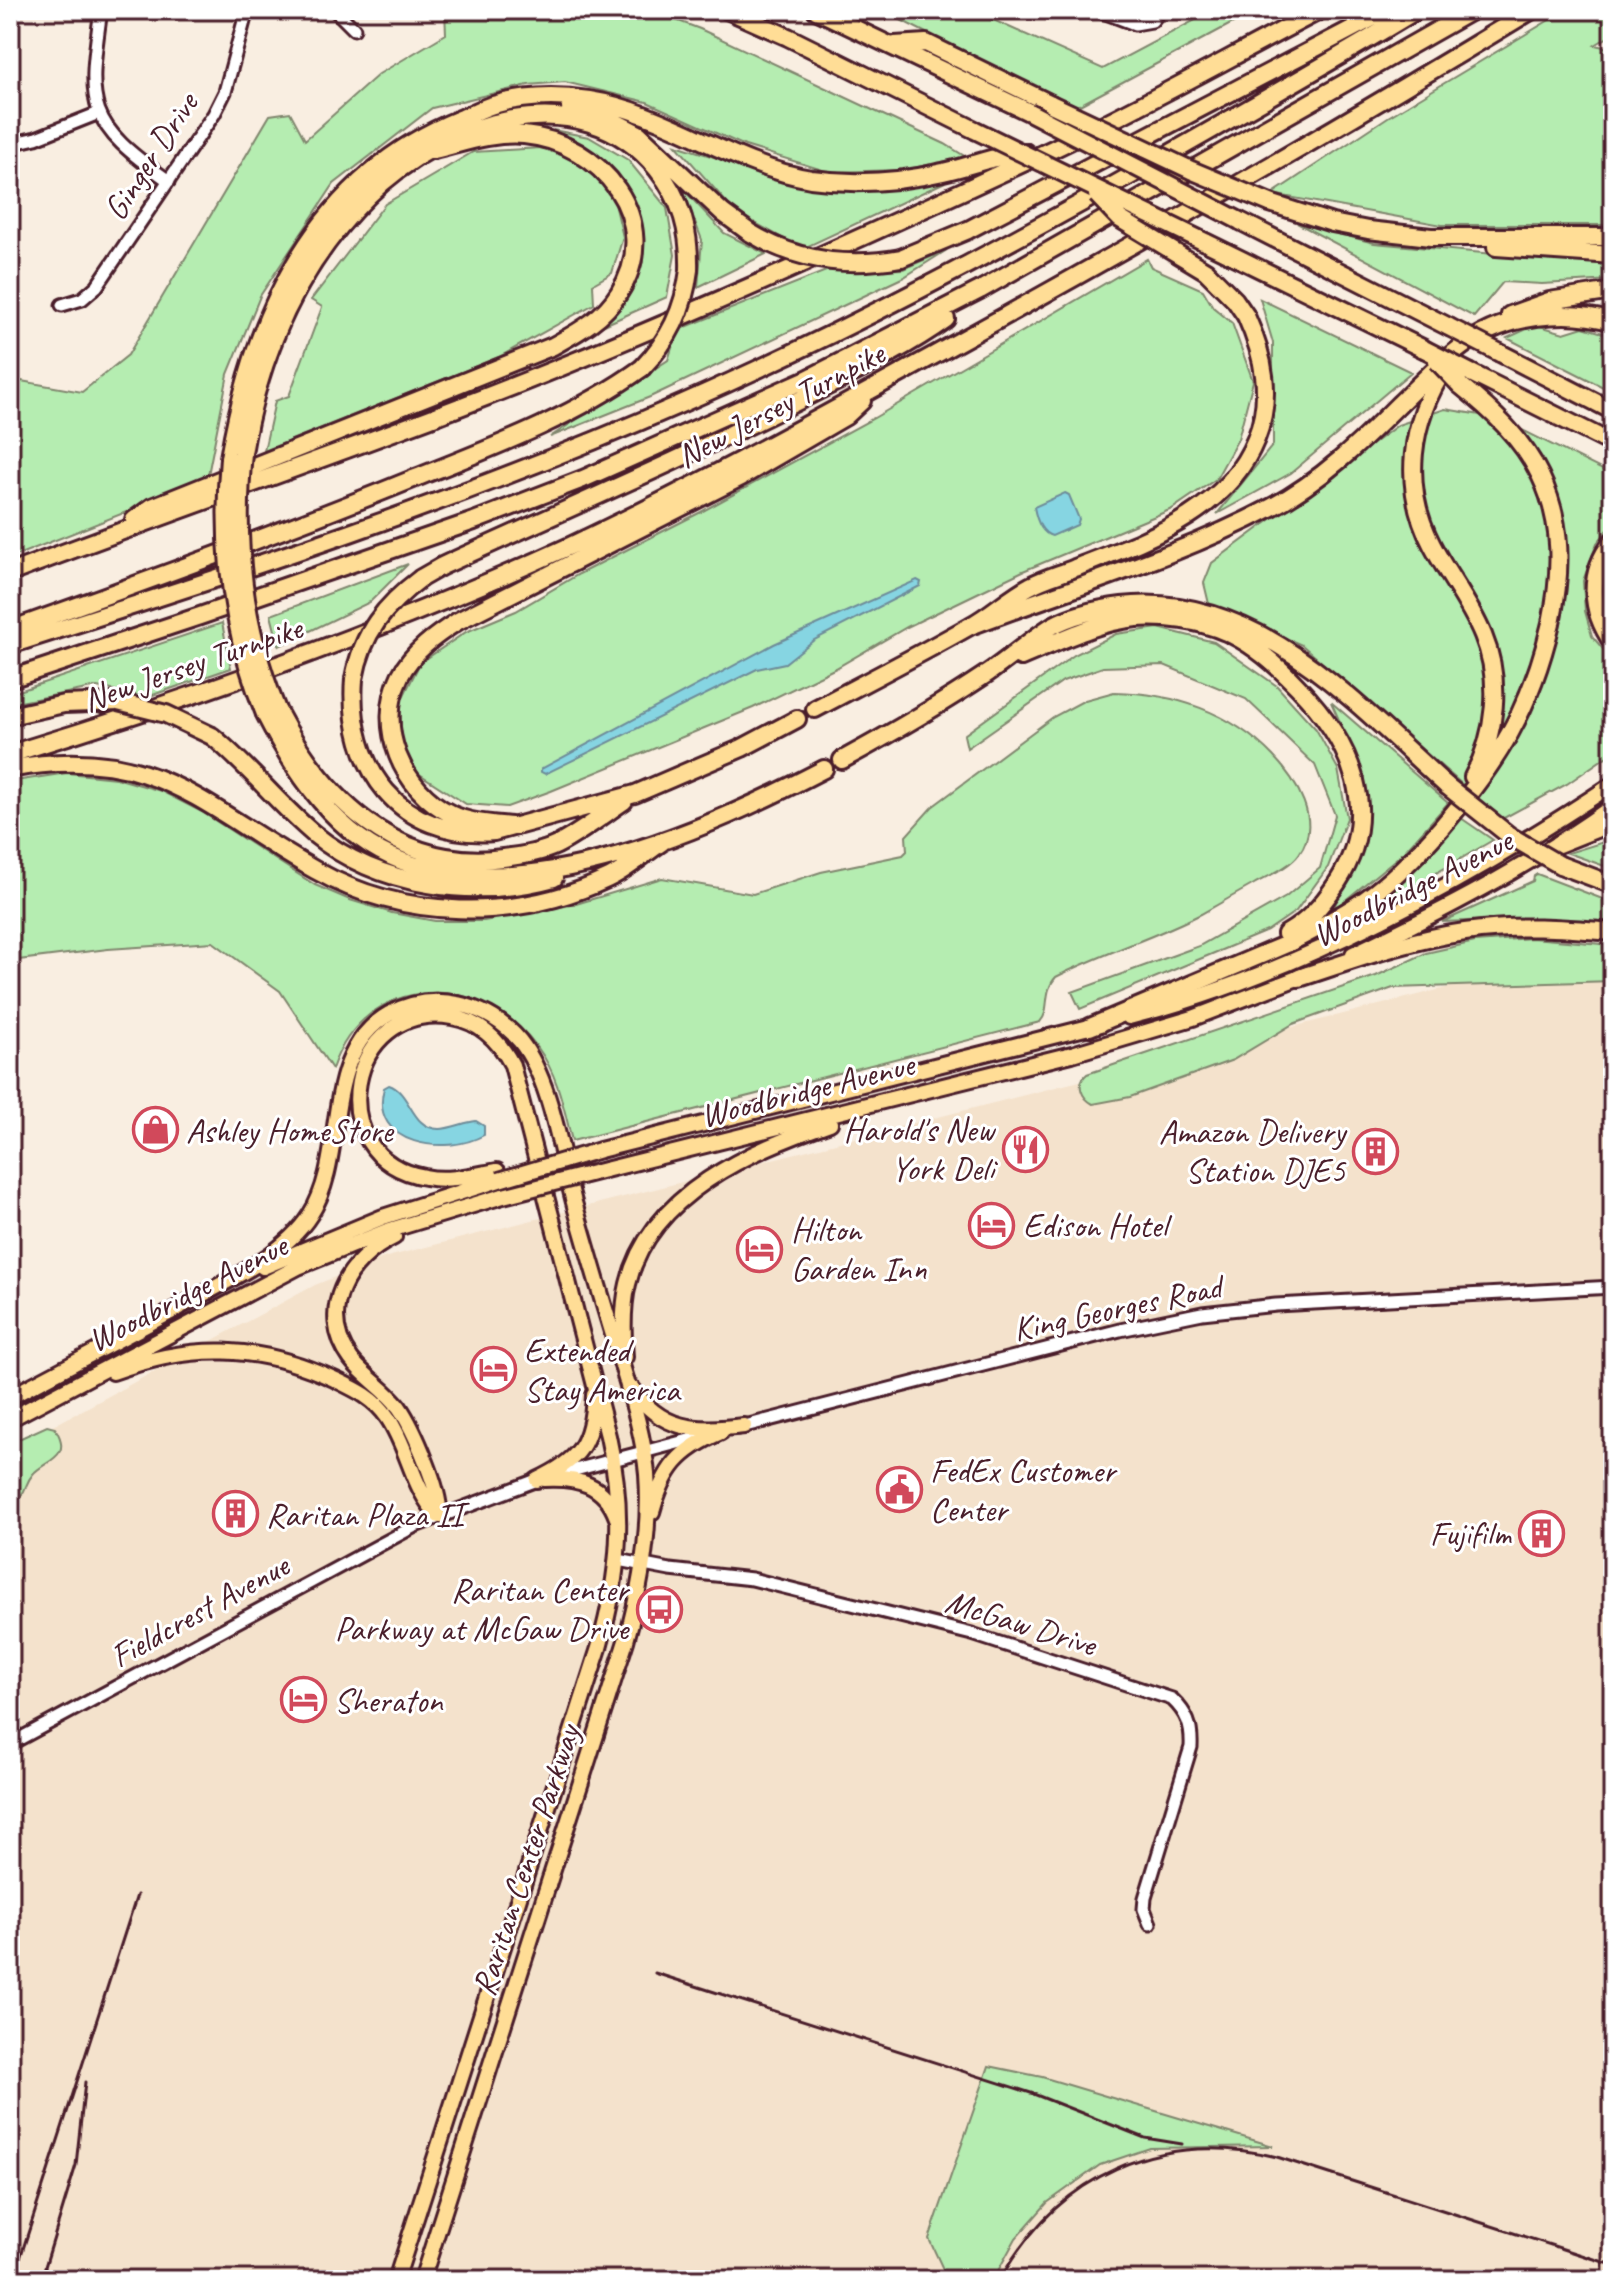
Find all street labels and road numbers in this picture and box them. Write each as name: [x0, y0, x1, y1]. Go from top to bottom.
street label: Ginger Drive: [93, 82, 209, 228]
street label: New Jersey Turnpike: [669, 331, 893, 477]
street label: New Jersey Turnpike: [77, 605, 309, 721]
street label: Woodbridge Avenue: [1305, 817, 1522, 956]
street label: Woodbridge Avenue: [696, 1042, 921, 1137]
street label: Woodbridge Avenue: [80, 1222, 297, 1361]
street label: King Georges Road: [1009, 1263, 1230, 1351]
street label: Fieldcrest Avenue: [102, 1543, 298, 1677]
street label: McGaw Drive: [941, 1579, 1103, 1666]
street label: Raritan Center Parkway: [462, 1717, 590, 2001]

